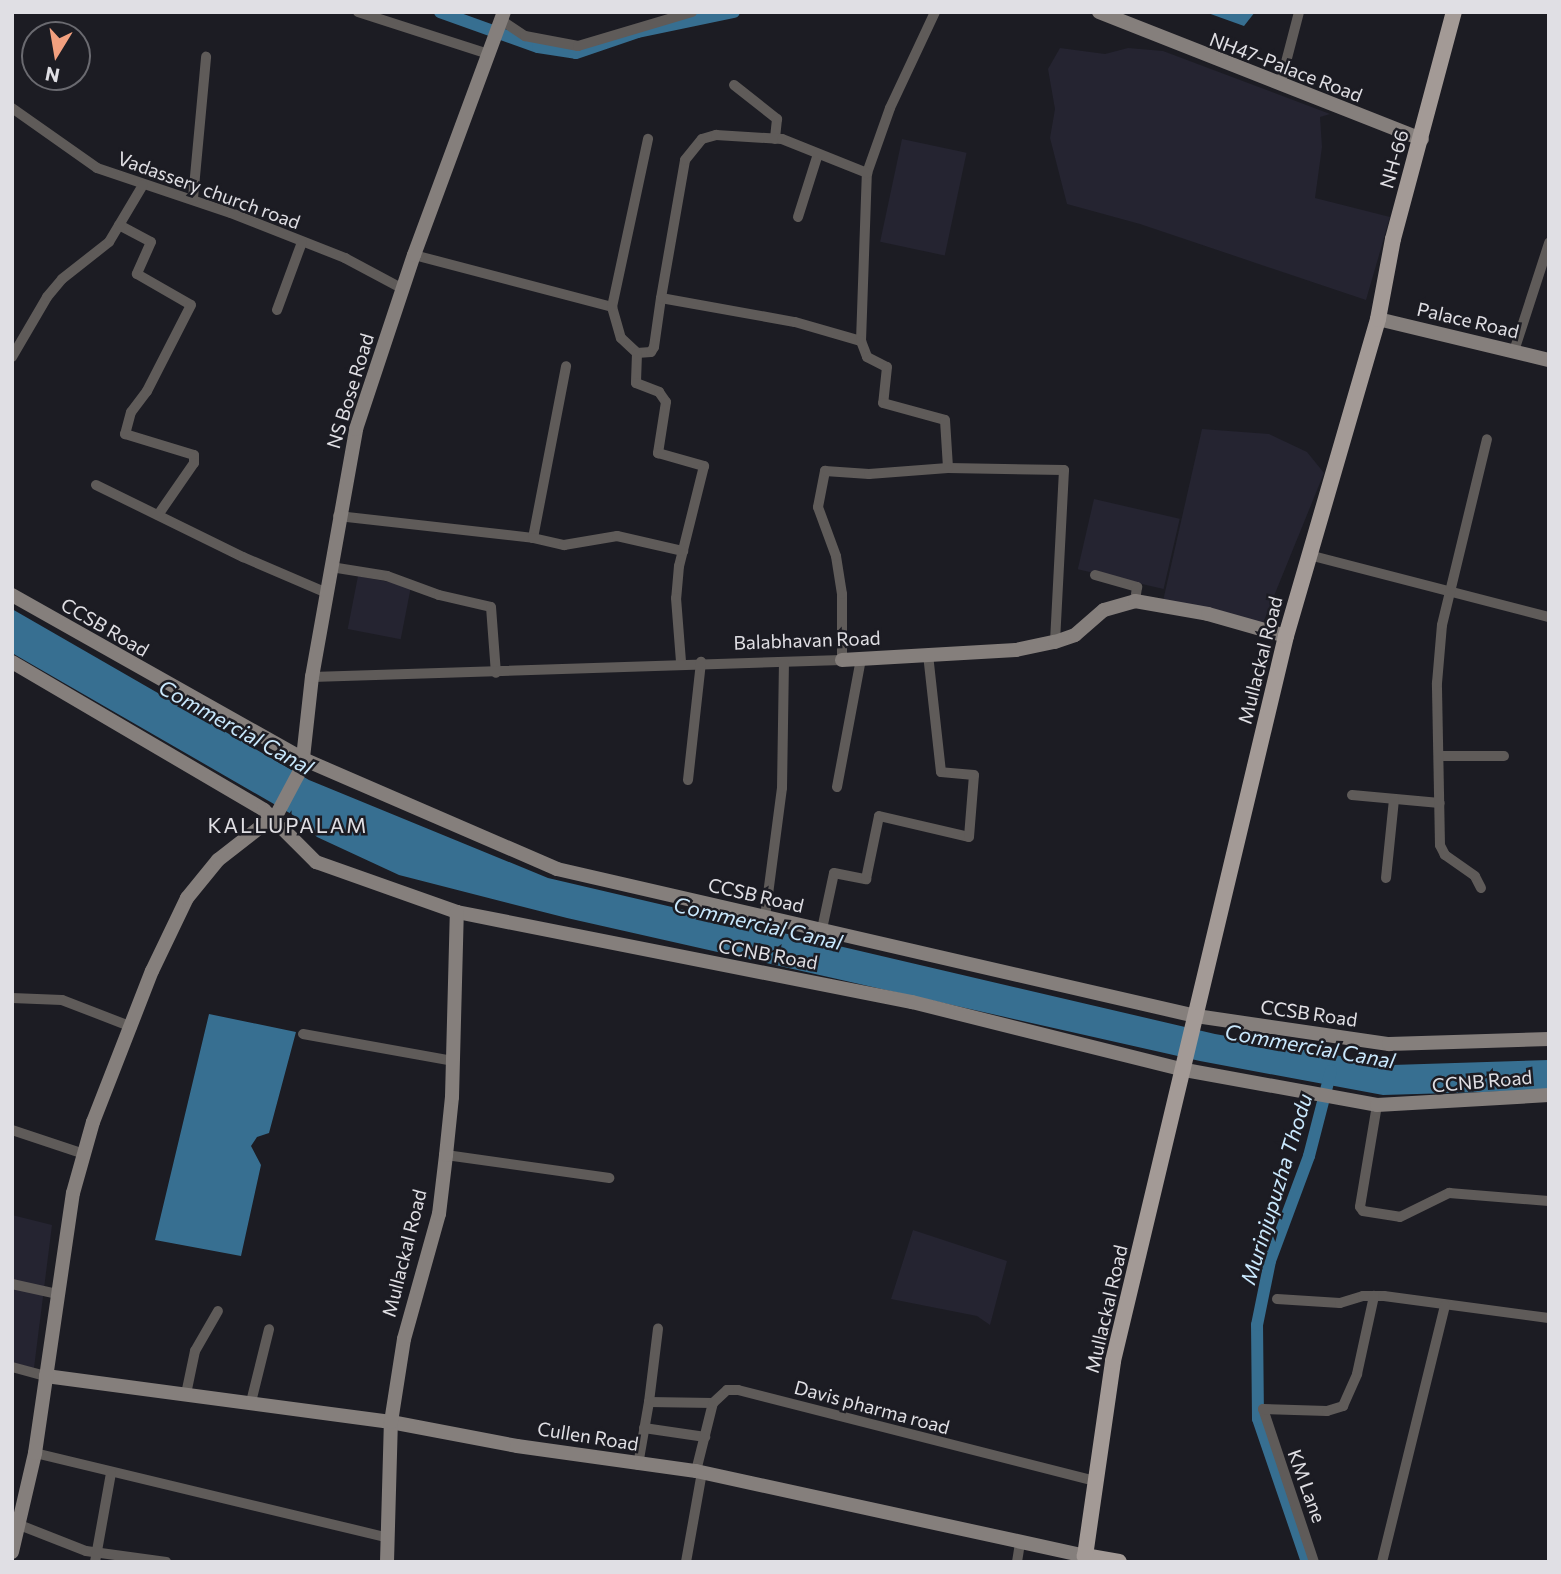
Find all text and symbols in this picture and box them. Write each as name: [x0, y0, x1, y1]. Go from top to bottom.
north arrow: [21, 21, 91, 91]
street label: NH47-Palace Road: [1206, 27, 1366, 107]
text: N: [43, 62, 61, 88]
street label: NH-66: [1375, 127, 1413, 191]
street label: Vadassery church road: [114, 146, 304, 234]
street label: Palace Road: [1415, 297, 1521, 343]
street label: NS Bose Road: [322, 331, 378, 451]
street label: CCSB Road: [57, 593, 153, 661]
street label: Mullackal Road: [1233, 594, 1287, 726]
street label: Balabhavan Road: [733, 626, 881, 654]
water label: Commercial Canal: [154, 674, 318, 780]
district label: KALLUPALAM: [209, 812, 367, 838]
street label: CCSB Road: [706, 873, 806, 917]
water label: Commercial Canal: [671, 891, 845, 955]
street label: CCNB Road: [716, 934, 820, 974]
street label: CCSB Road: [1259, 995, 1359, 1031]
water label: Commercial Canal: [1223, 1019, 1397, 1073]
street label: CCNB Road: [1431, 1065, 1533, 1097]
water label: Murinjupuzha Thodu: [1235, 1091, 1317, 1287]
street label: Mullackal Road: [377, 1187, 431, 1319]
street label: Mullackal Road: [1080, 1243, 1132, 1375]
street label: Davis pharma road: [792, 1375, 952, 1439]
street label: Cullen Road: [536, 1417, 640, 1455]
street label: KM Lane: [1283, 1446, 1331, 1526]

